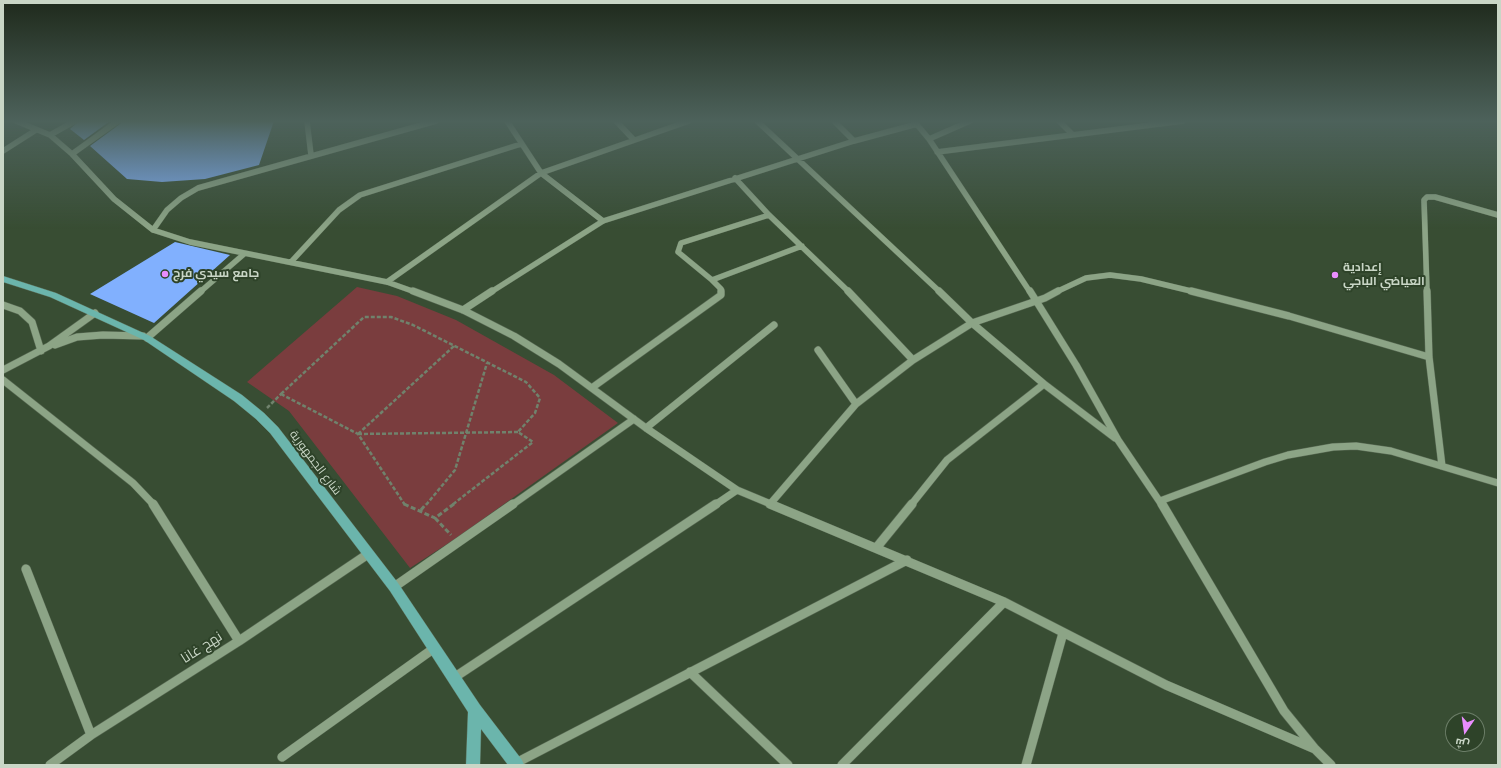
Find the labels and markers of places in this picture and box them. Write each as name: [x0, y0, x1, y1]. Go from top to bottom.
place label: إعدادية العياضي الباجي: [1343, 261, 1425, 289]
place label: جامع سيدي فرج: [173, 267, 259, 281]
marker: جامع سيدي فرج: [160, 269, 170, 279]
marker: إعدادية العياضي الباجي: [1330, 270, 1340, 280]

